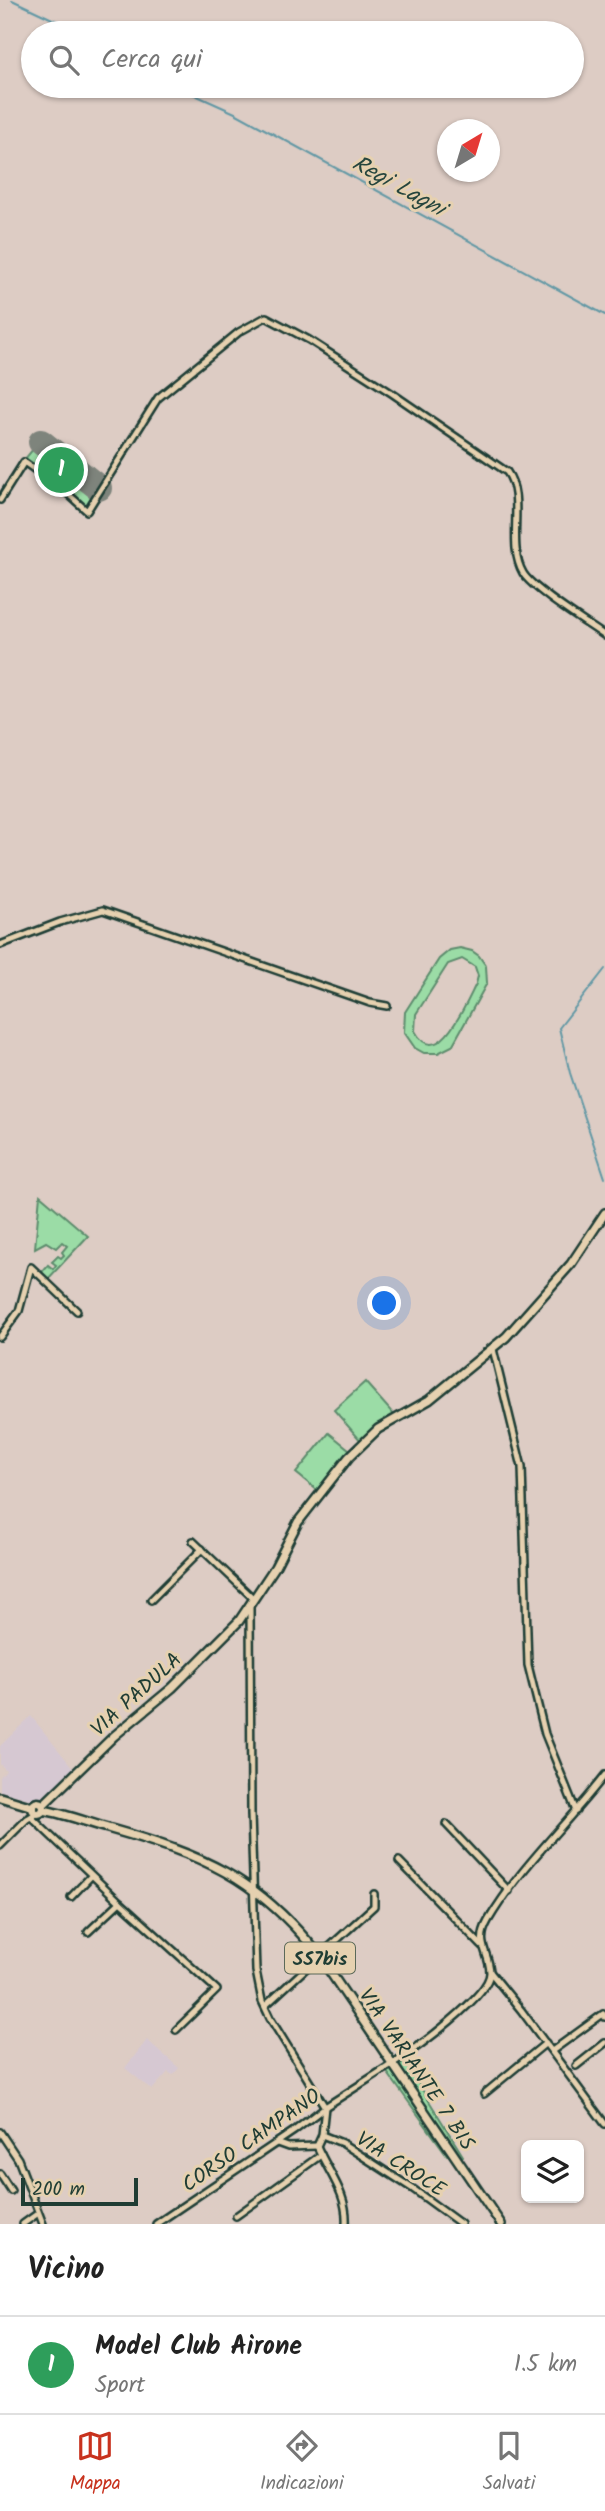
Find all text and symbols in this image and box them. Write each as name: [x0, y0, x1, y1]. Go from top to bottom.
search box: [21, 21, 584, 98]
text: Cerca qui: [101, 39, 202, 81]
icon: search: [45, 41, 83, 79]
north arrow: [437, 119, 500, 182]
water label: Regi Lagni: [345, 146, 455, 229]
pin: 1: [38, 444, 84, 496]
your location: [367, 1286, 401, 1320]
street label: VIA PADULA: [84, 1645, 190, 1745]
road number: SS7bis: [285, 1942, 355, 1974]
street label: VIA VARIANTE 7 BIS: [349, 1982, 482, 2158]
street label: CORSO CAMPANO: [175, 2081, 328, 2202]
street label: VIA CROCE: [349, 2124, 452, 2207]
map controls: [521, 2140, 584, 2203]
button: layers: [521, 2140, 584, 2203]
scale bar: [21, 2175, 138, 2207]
text: 200 m: [32, 2175, 85, 2205]
text: Vicino: [28, 2246, 105, 2294]
text: Model Club Airone: [95, 2326, 302, 2368]
text: 1: [48, 2347, 54, 2383]
text: 1.5 km: [514, 2347, 577, 2383]
text: Sport: [95, 2368, 145, 2404]
tab: Mappa: [70, 2427, 121, 2499]
tab: Indicazioni: [260, 2427, 344, 2499]
tab: Salvati: [483, 2427, 535, 2499]

